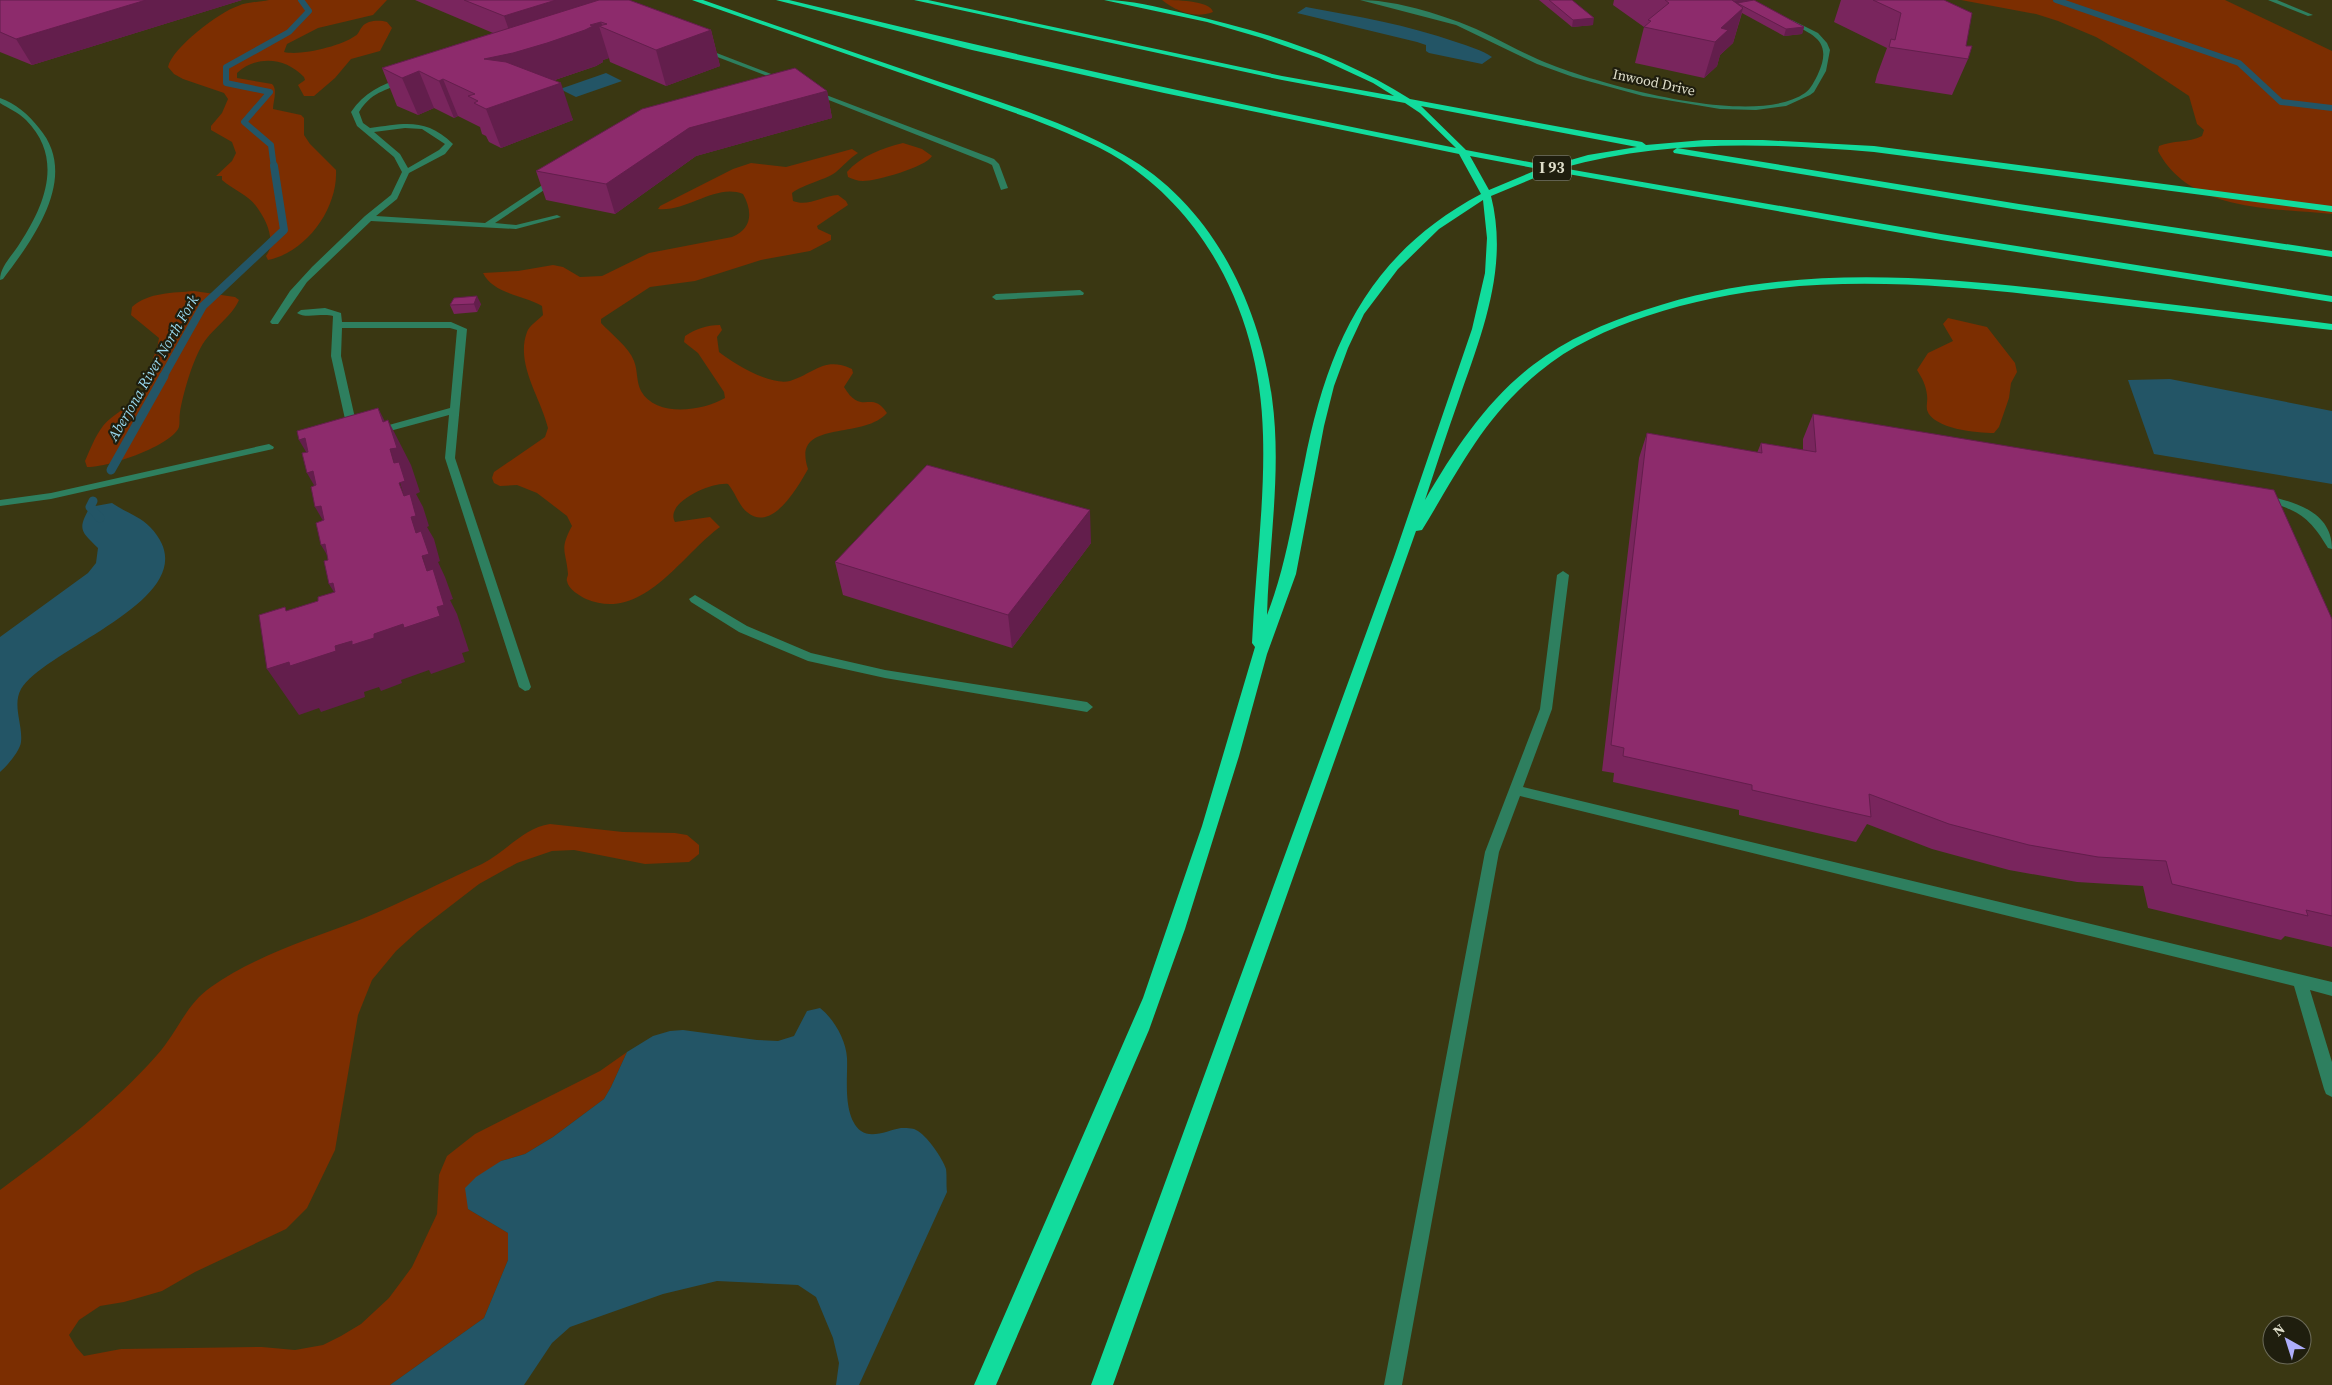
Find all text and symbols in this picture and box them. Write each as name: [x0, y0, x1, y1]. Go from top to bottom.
street label: Inwood Drive: [1611, 63, 1697, 101]
road number: I 93: [1533, 156, 1571, 180]
water label: Aberjona River North Fork: [102, 290, 203, 445]
north arrow: [2262, 1315, 2312, 1365]
text: N: [2269, 1319, 2289, 1341]

